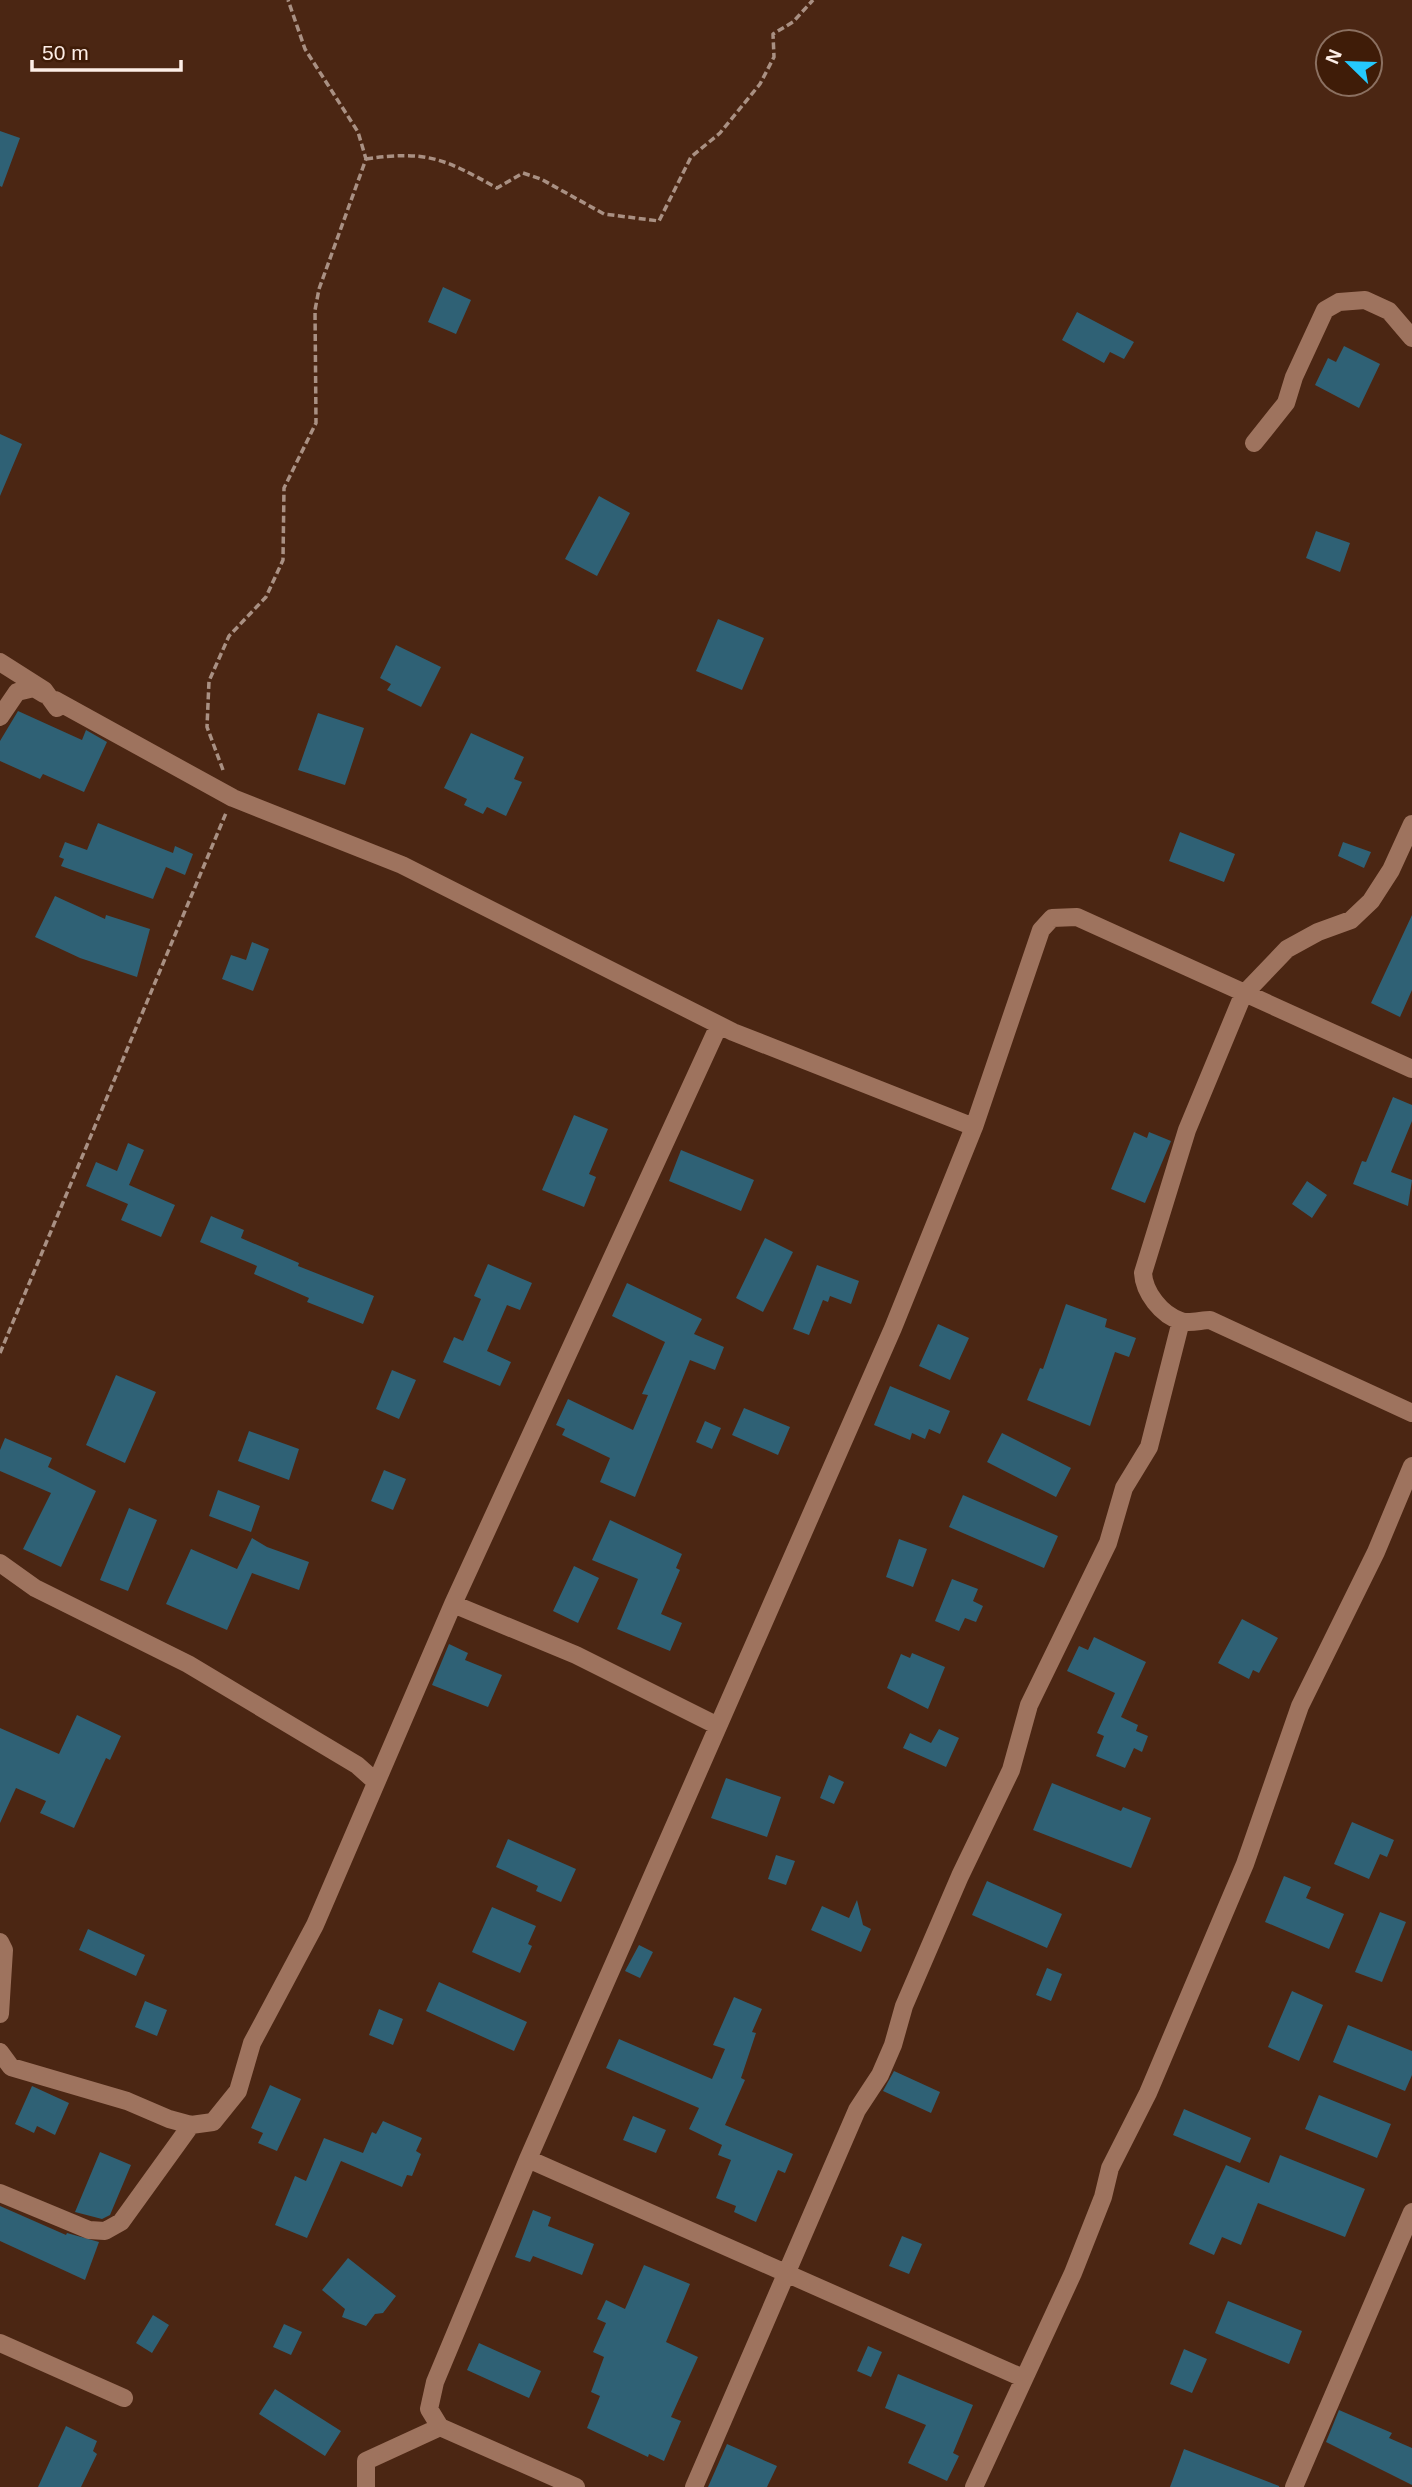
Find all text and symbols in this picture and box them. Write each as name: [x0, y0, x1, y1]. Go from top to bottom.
scale bar: [32, 28, 180, 72]
north arrow: [1314, 28, 1384, 98]
text: 50 m: [42, 41, 89, 64]
text: N: [1321, 46, 1346, 67]

